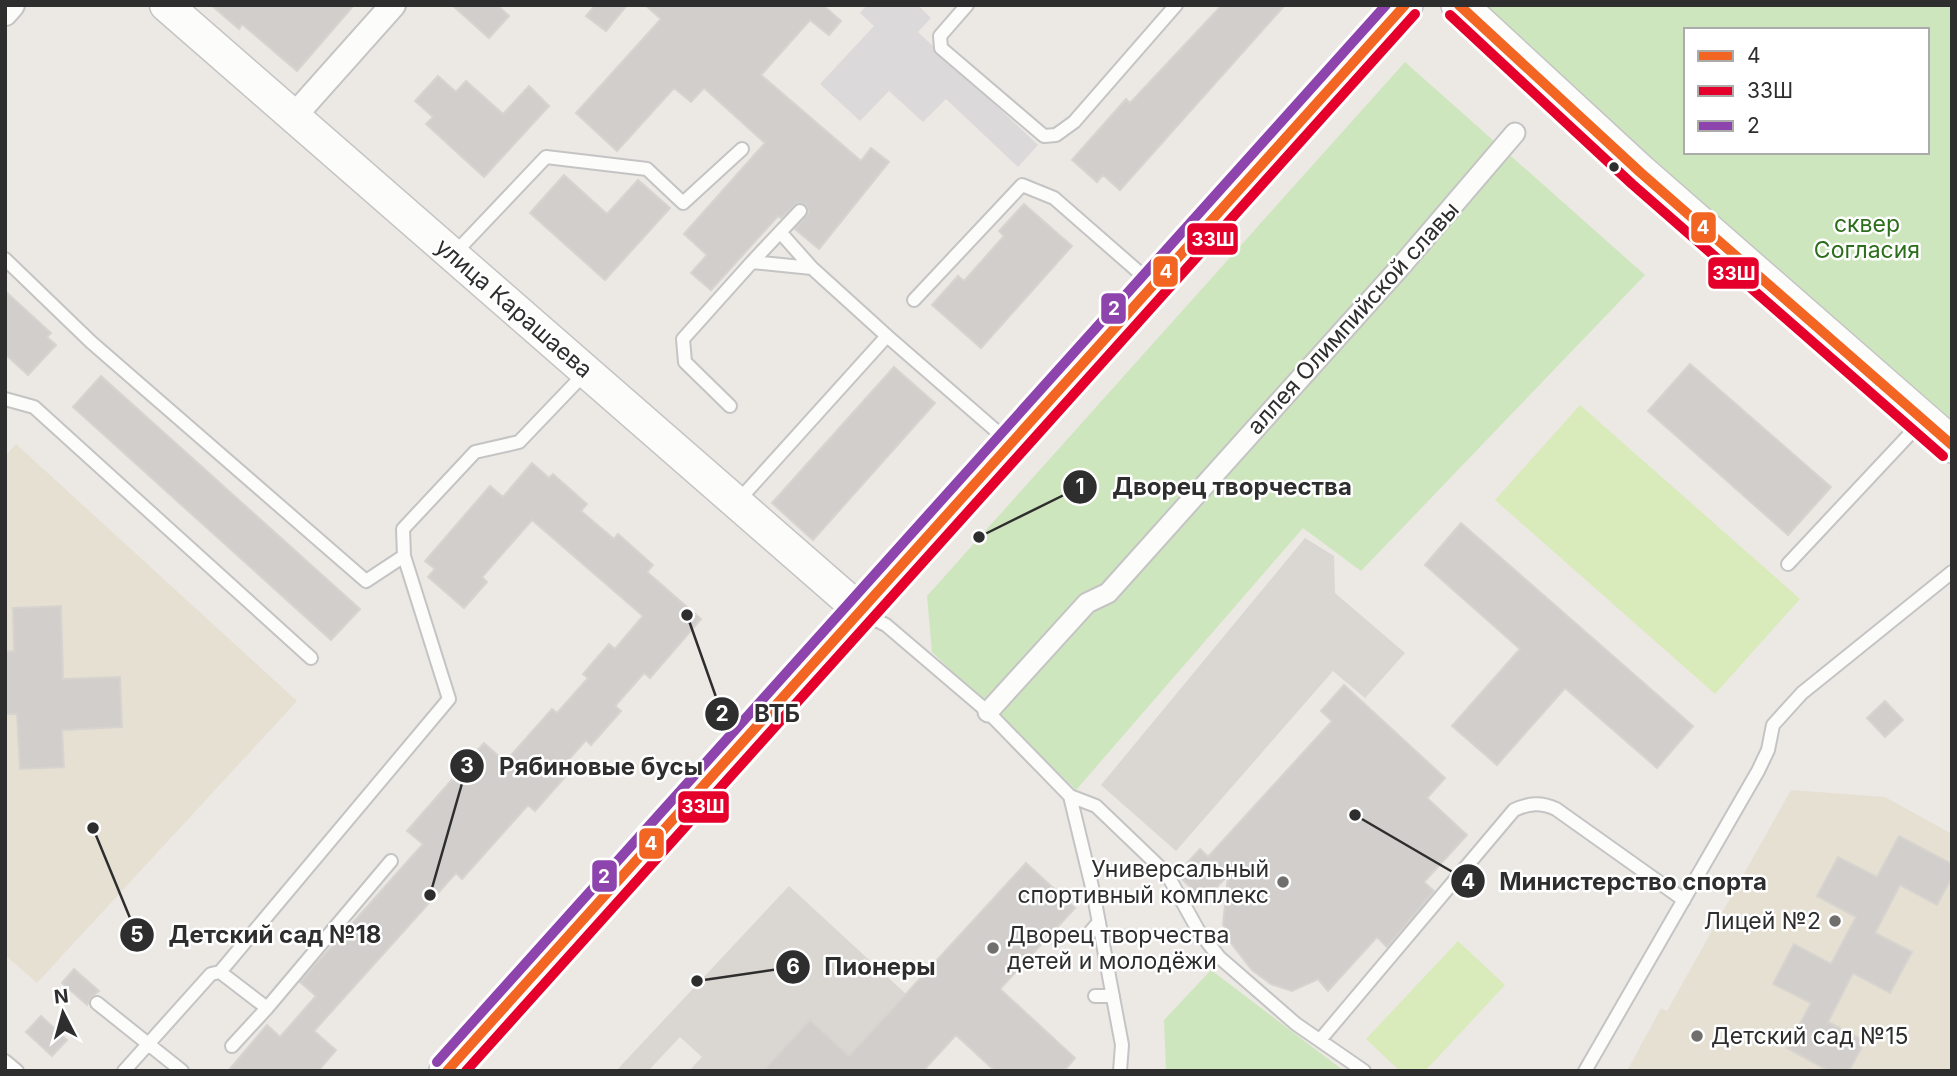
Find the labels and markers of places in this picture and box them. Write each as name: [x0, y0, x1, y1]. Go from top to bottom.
unlabelled marker: [1607, 160, 1621, 174]
callout: Дворец творчества: [1063, 464, 1365, 509]
callout: ВТБ: [705, 691, 814, 736]
callout: Рябиновые бусы: [450, 744, 717, 789]
place label: Универсальный спортивный комплекс: [1017, 855, 1269, 909]
callout: Министерство спорта: [1450, 859, 1781, 904]
marker: Универсальный спортивный комплекс: [1275, 874, 1291, 890]
place label: Лицей №2: [1704, 907, 1821, 935]
callout: Детский сад №18: [119, 912, 395, 957]
marker: Лицей №2: [1827, 913, 1843, 929]
place label: Дворец творчества детей и молодёжи: [1007, 921, 1229, 975]
marker: Дворец творчества детей и молодёжи: [985, 940, 1001, 956]
callout: Пионеры: [776, 944, 950, 989]
place label: Детский сад №15: [1711, 1022, 1909, 1050]
marker: Детский сад №15: [1689, 1028, 1705, 1044]

